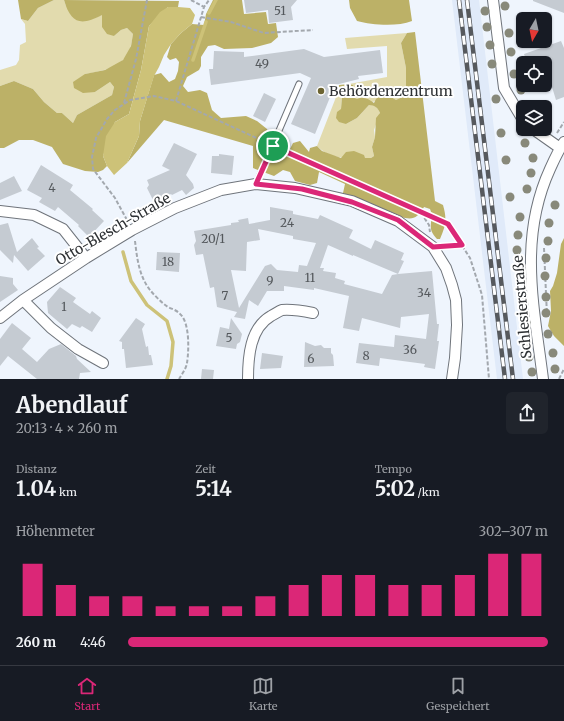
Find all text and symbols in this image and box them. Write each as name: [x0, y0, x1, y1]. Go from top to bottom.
house number: 51: [274, 3, 286, 18]
north arrow: [516, 12, 552, 48]
map controls: [516, 12, 552, 136]
house number: 49: [255, 56, 269, 71]
button: locate: [516, 56, 552, 92]
place label: Behördenzentrum: [329, 82, 453, 100]
marker: Behördenzentrum: [316, 86, 326, 96]
button: layers: [516, 100, 552, 136]
pin: [256, 129, 290, 163]
icon: arrive: [262, 135, 284, 157]
house number: 4: [48, 180, 56, 195]
street label: Otto-Blesch-Straße: [52, 189, 174, 269]
house number: 24: [280, 215, 295, 230]
house number: 20/1: [201, 231, 225, 246]
house number: 18: [162, 254, 174, 269]
street label: Schlesierstraße: [509, 255, 535, 359]
house number: 11: [305, 270, 316, 285]
house number: 9: [266, 273, 274, 288]
house number: 34: [417, 285, 432, 300]
house number: 7: [222, 288, 229, 303]
house number: 1: [61, 299, 67, 314]
house number: 5: [225, 330, 233, 345]
house number: 36: [403, 342, 417, 357]
house number: 8: [362, 348, 370, 363]
house number: 6: [307, 351, 315, 366]
text: Abendlauf: [16, 391, 128, 419]
button: share: [506, 392, 548, 434]
text: 20:13 · 4 × 260 m: [16, 420, 117, 437]
text: Distanz: [16, 462, 57, 476]
text: Zeit: [195, 462, 216, 476]
text: Tempo: [375, 462, 412, 476]
text: 1.04: [16, 476, 56, 501]
text: 5:14: [195, 476, 232, 501]
text: 5:02: [375, 476, 415, 501]
text: km: [56, 485, 77, 499]
text: /km: [415, 485, 440, 499]
text: Höhenmeter: [16, 523, 95, 540]
text: 302–307 m: [479, 523, 548, 540]
text: 260 m: [16, 634, 56, 651]
text: 4:46: [80, 634, 106, 651]
tab: Start: [74, 675, 100, 713]
tab: Karte: [249, 675, 278, 713]
tab: Gespeichert: [426, 675, 490, 713]

